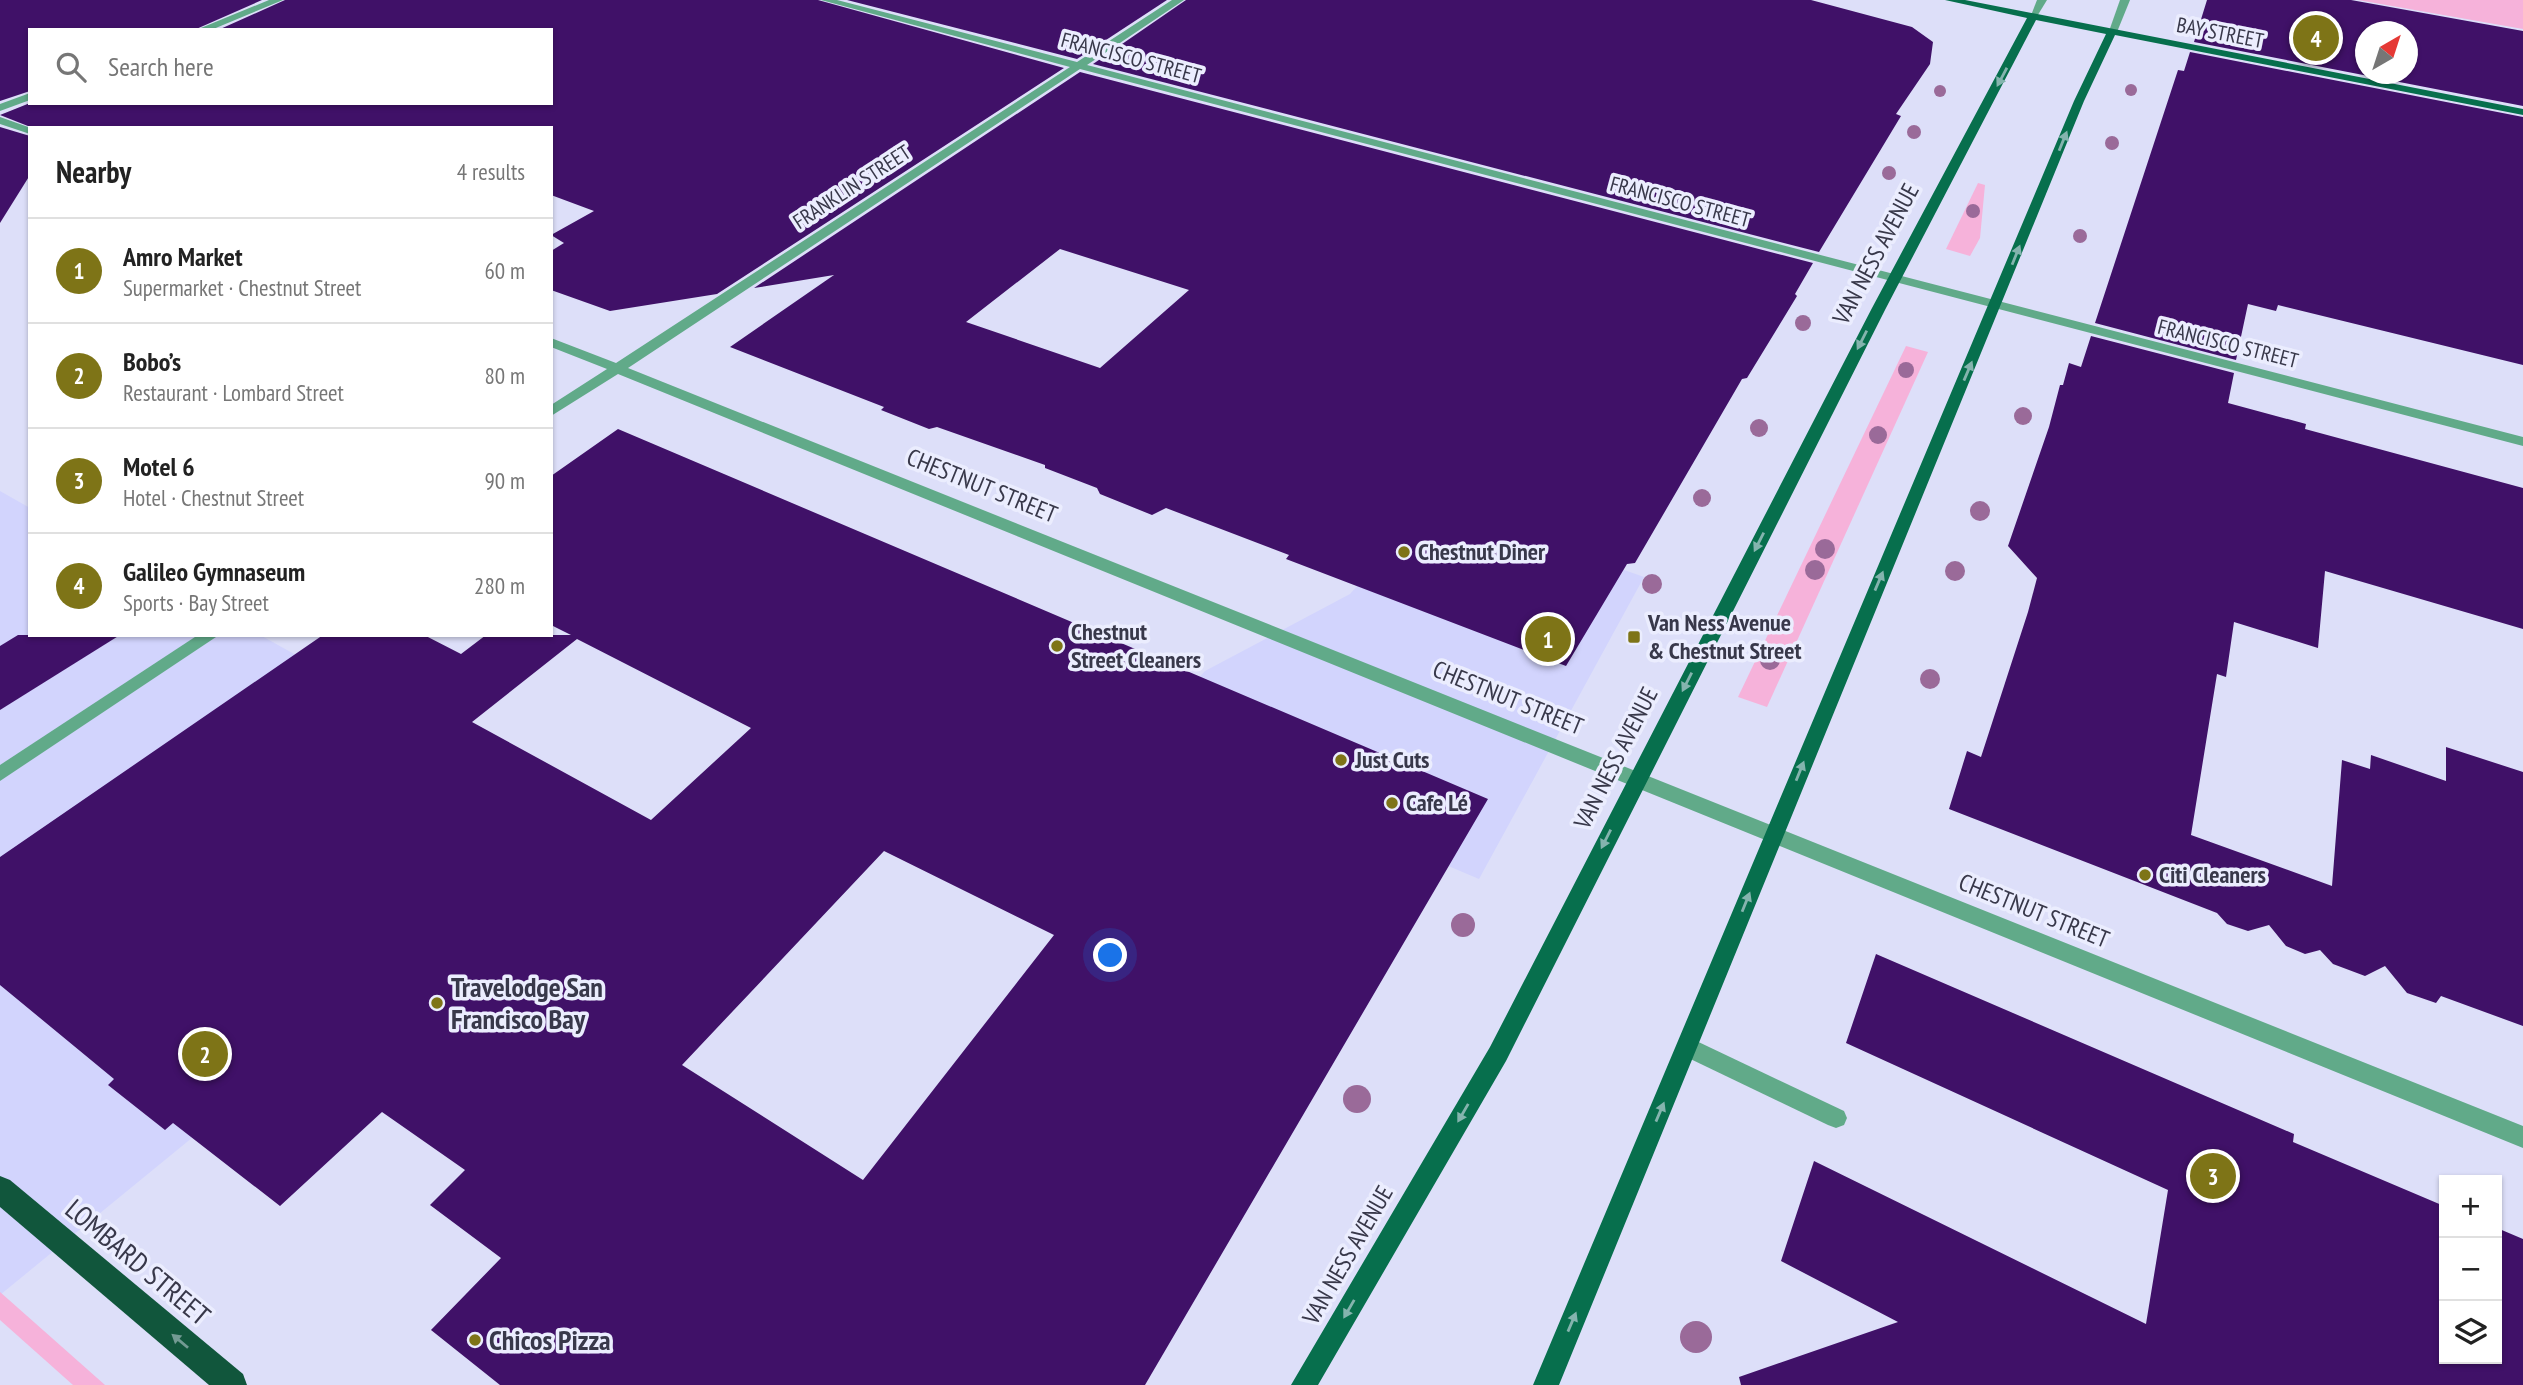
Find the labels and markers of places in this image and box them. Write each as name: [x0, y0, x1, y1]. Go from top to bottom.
pin: 4: [2293, 12, 2339, 64]
place label: Chestnut Diner: [1418, 536, 1546, 567]
marker: Chestnut Diner: [1396, 544, 1412, 560]
place label: Van Ness Avenue & Chestnut Street: [1647, 607, 1802, 666]
pin: 1: [1525, 613, 1571, 665]
place label: Chestnut Street Cleaners: [1071, 616, 1201, 675]
marker: Van Ness Avenue & Chestnut Street: [1626, 629, 1642, 645]
marker: Chestnut Street Cleaners: [1049, 638, 1065, 654]
place label: Just Cuts: [1354, 744, 1430, 775]
marker: Just Cuts: [1333, 752, 1349, 768]
place label: Cafe Lé: [1406, 787, 1468, 818]
marker: Cafe Lé: [1384, 795, 1400, 811]
place label: Citi Cleaners: [2159, 859, 2266, 890]
marker: Citi Cleaners: [2137, 867, 2153, 883]
place label: Travelodge San Francisco Bay: [451, 968, 603, 1037]
marker: Travelodge San Francisco Bay: [429, 995, 445, 1011]
pin: 2: [182, 1028, 228, 1080]
pin: 3: [2190, 1150, 2236, 1202]
place label: Chicos Pizza: [489, 1321, 611, 1358]
marker: Chicos Pizza: [467, 1332, 483, 1348]

